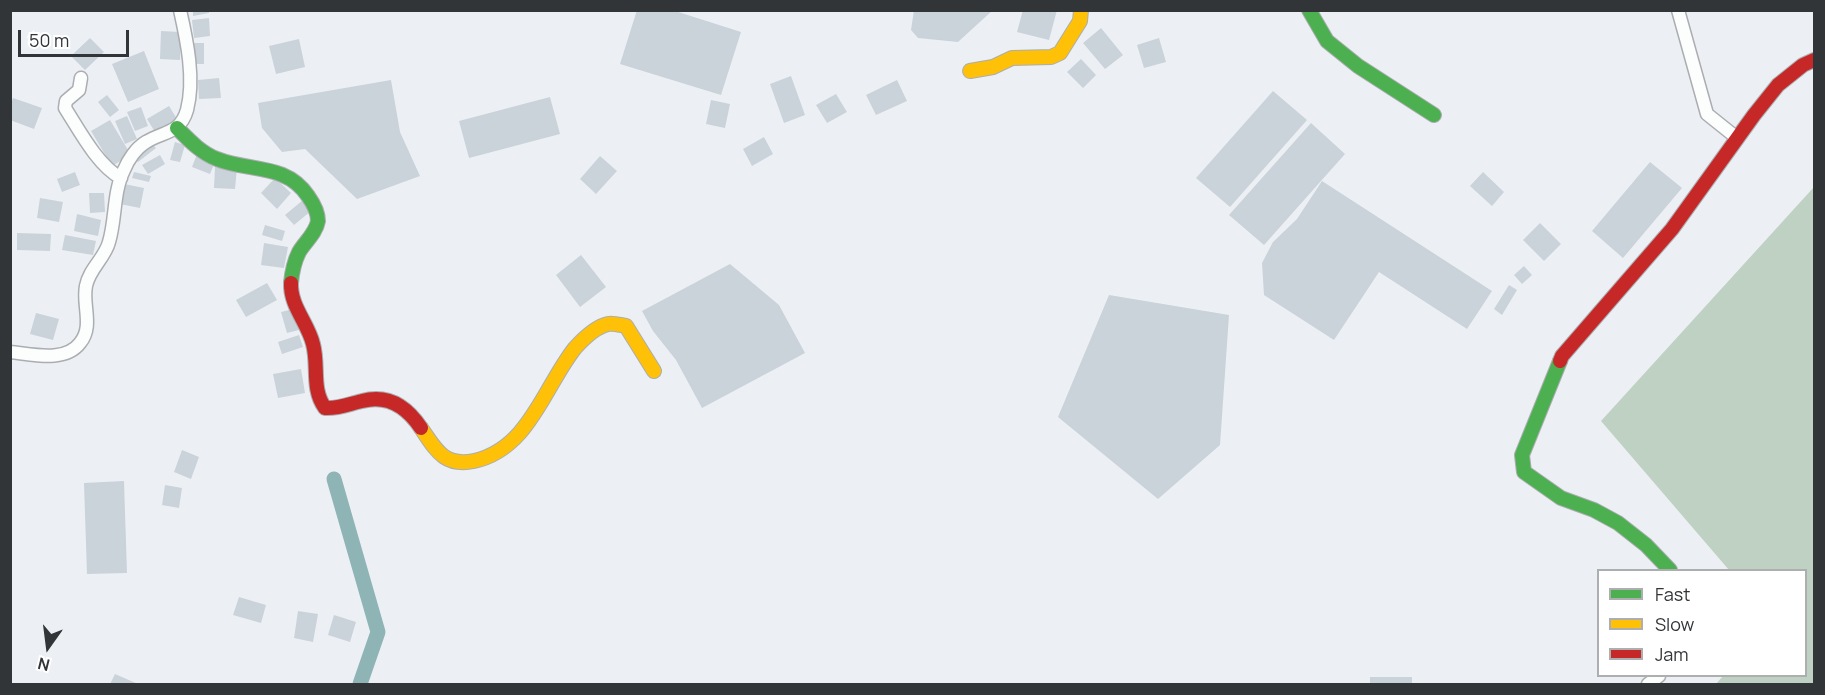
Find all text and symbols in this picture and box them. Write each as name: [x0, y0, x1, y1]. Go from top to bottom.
scale bar: [21, 18, 132, 56]
text: 50 m: [29, 28, 69, 52]
legend: [1597, 569, 1807, 677]
text: Fast: [1655, 582, 1690, 606]
text: Slow: [1655, 612, 1694, 636]
north arrow: [18, 617, 78, 677]
text: Jam: [1655, 642, 1689, 666]
text: N: [35, 652, 52, 677]

